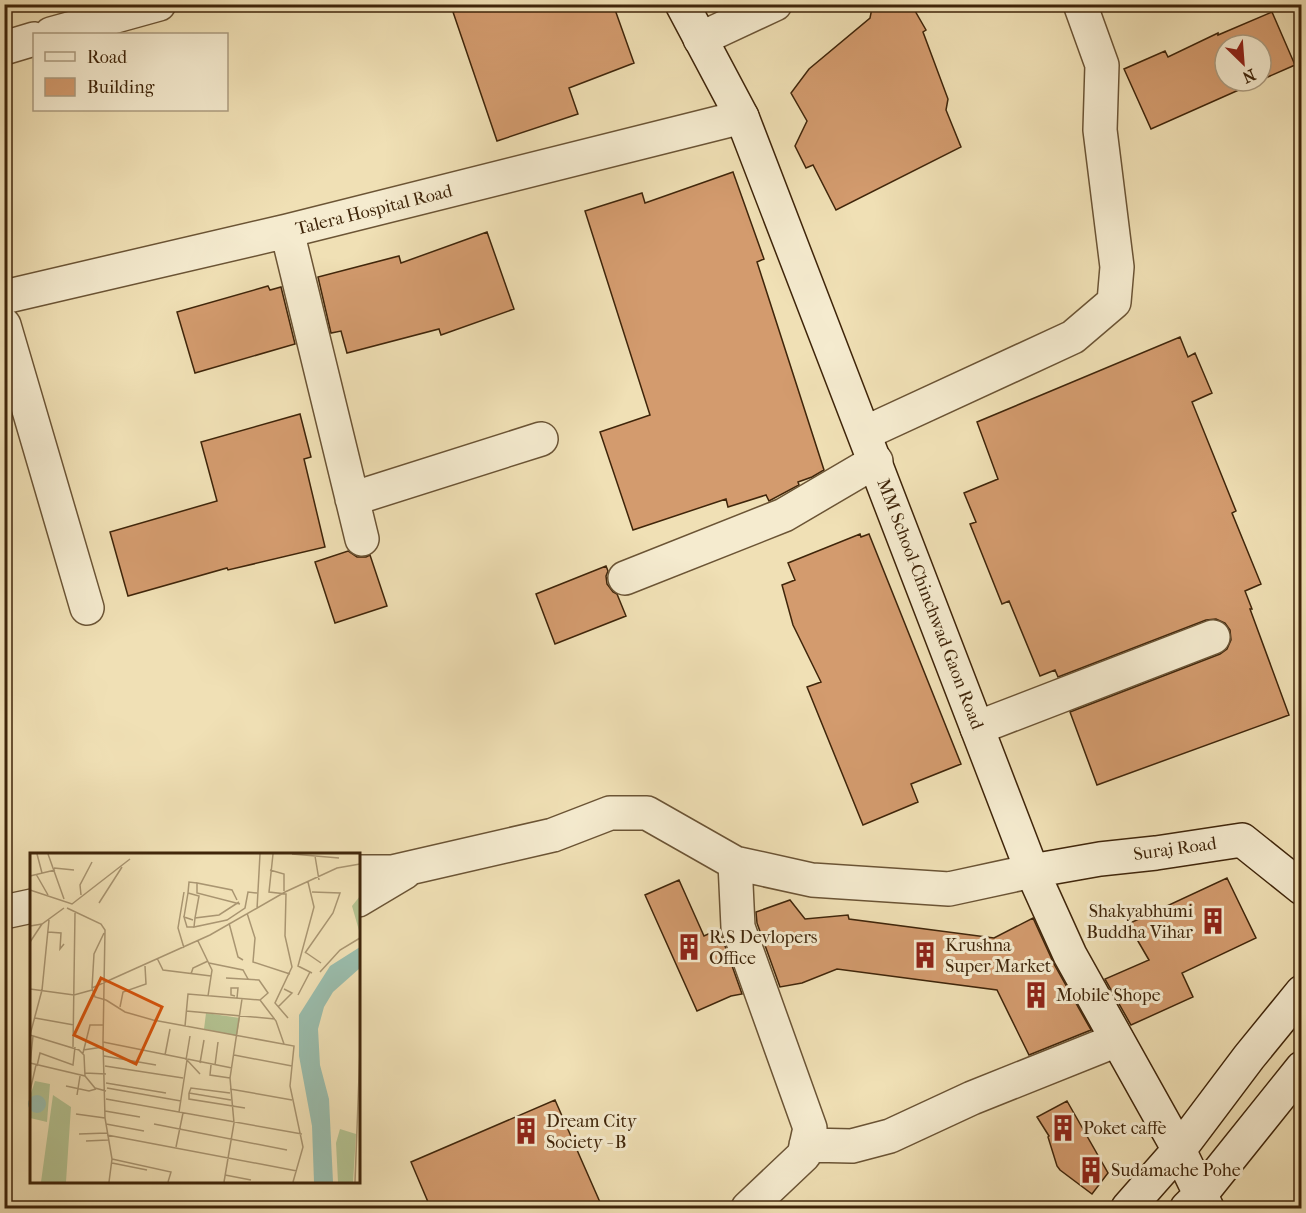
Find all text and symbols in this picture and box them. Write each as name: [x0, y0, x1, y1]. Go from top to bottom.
legend: [33, 33, 228, 111]
north arrow: [1213, 33, 1273, 93]
text: Road: [87, 47, 127, 68]
text: N: [1239, 65, 1259, 88]
text: Building: [87, 77, 155, 98]
street label: Talera Hospital Road: [293, 180, 455, 240]
street label: MM School-Chinchwad Gaon Road: [872, 476, 988, 733]
street label: Suraj Road: [1132, 833, 1218, 865]
inset map: [30, 853, 360, 1183]
place label: Shakyabhumi Buddha Vihar: [1086, 901, 1194, 943]
building icon: Shakyabhumi Buddha Vihar: [1198, 906, 1228, 936]
place label: R.S Devlopers Office: [709, 927, 818, 969]
building icon: R.S Devlopers Office: [674, 932, 704, 962]
place label: Krushna Super Market: [945, 935, 1052, 977]
building icon: Krushna Super Market: [910, 940, 940, 970]
building icon: Mobile Shope: [1021, 980, 1051, 1010]
place label: Mobile Shope: [1056, 985, 1161, 1006]
place label: Dream City Society - B: [546, 1111, 638, 1153]
building icon: Poket caffe: [1048, 1113, 1078, 1143]
building icon: Dream City Society - B: [511, 1116, 541, 1146]
place label: Poket caffe: [1083, 1118, 1167, 1139]
building icon: Sudamache Pohe: [1076, 1155, 1106, 1185]
place label: Sudamache Pohe: [1111, 1160, 1241, 1181]

